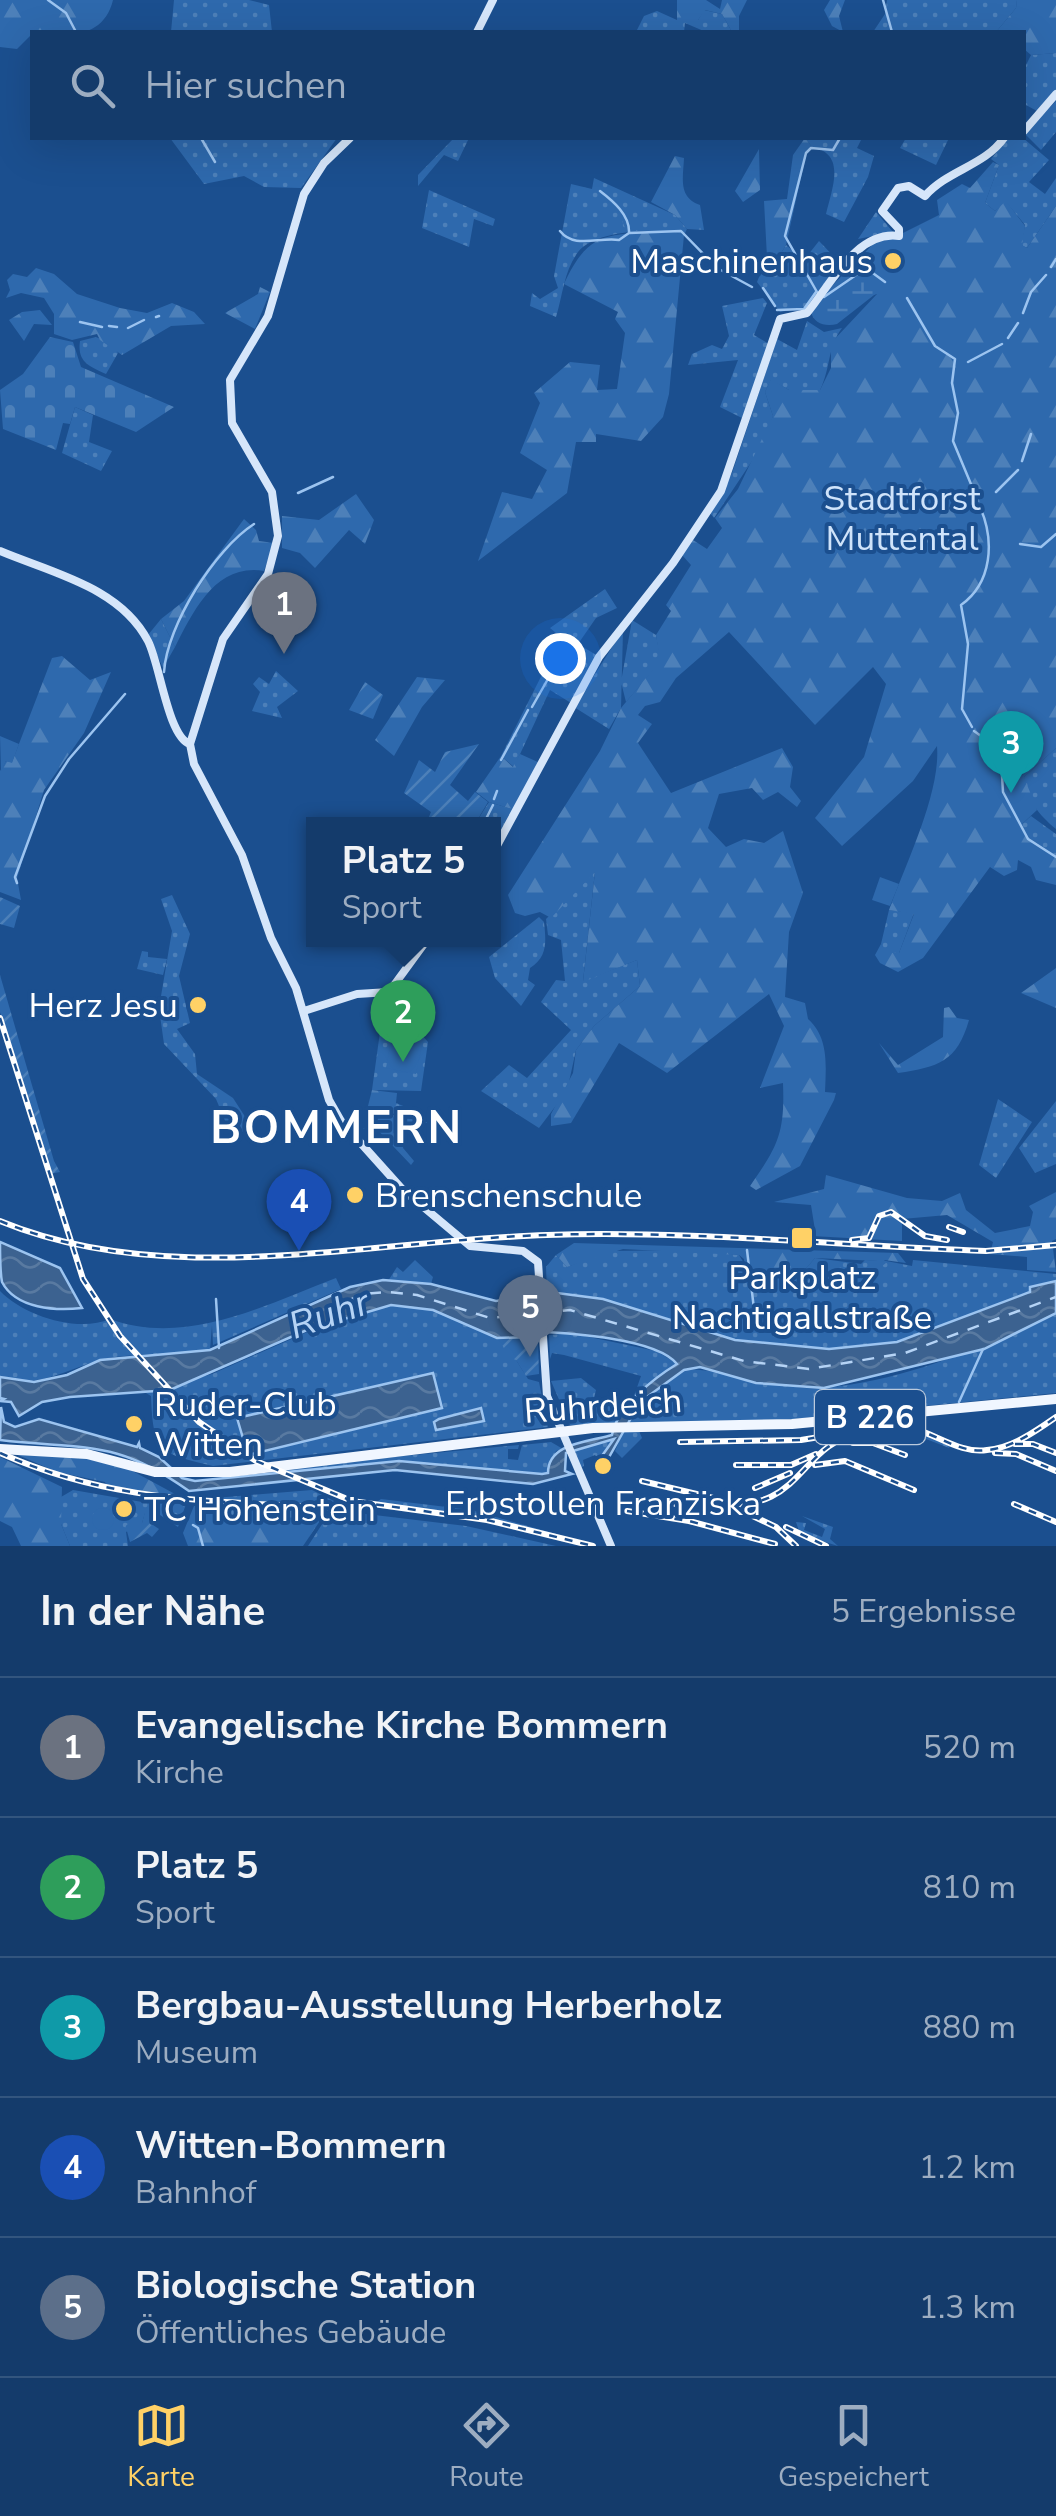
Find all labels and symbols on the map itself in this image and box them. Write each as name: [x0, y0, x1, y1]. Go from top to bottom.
place label: Maschinenhaus: [630, 238, 873, 285]
marker: Maschinenhaus: [882, 250, 904, 272]
park label: Stadtforst Muttental: [824, 475, 981, 562]
pin: 1: [252, 572, 316, 654]
your location: [535, 633, 586, 684]
pin: 3: [978, 710, 1044, 793]
pin: 2: [370, 980, 436, 1062]
place label: Herz Jesu: [29, 982, 178, 1029]
marker: Herz Jesu: [187, 994, 209, 1016]
district label: BOMMERN: [210, 1098, 464, 1159]
pin: 4: [266, 1168, 332, 1251]
place label: Brenschenschule: [375, 1172, 642, 1219]
marker: Brenschenschule: [344, 1184, 366, 1206]
marker: Parkplatz Nachtigallstraße: [789, 1225, 815, 1251]
place label: Parkplatz Nachtigallstraße: [672, 1254, 932, 1341]
pin: 5: [498, 1274, 562, 1357]
water label: Ruhr: [282, 1276, 377, 1351]
street label: Ruhrdeich: [522, 1377, 684, 1435]
place label: Ruder-Club Witten: [154, 1381, 337, 1468]
road number: B 226: [815, 1390, 925, 1444]
marker: Ruder-Club Witten: [123, 1413, 145, 1435]
marker: Erbstollen Franziska: [592, 1455, 614, 1477]
place label: Erbstollen Franziska: [445, 1480, 761, 1527]
place label: TC Hohenstein: [144, 1486, 376, 1533]
marker: TC Hohenstein: [113, 1498, 135, 1520]

